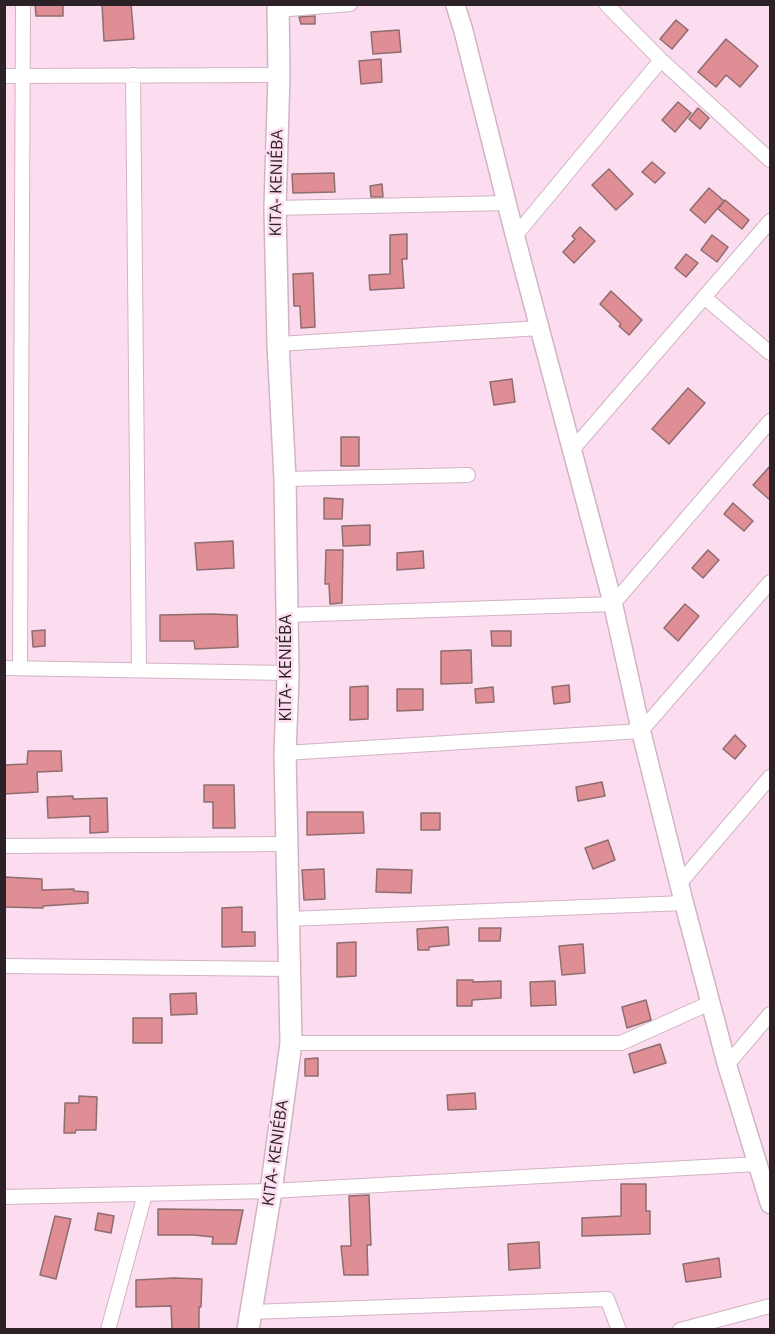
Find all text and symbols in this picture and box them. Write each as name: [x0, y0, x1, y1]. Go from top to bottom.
street label: KITA- KENIÉBA: [266, 129, 288, 237]
street label: KITA- KENIÉBA: [276, 614, 296, 722]
street label: KITA- KENIÉBA: [259, 1099, 293, 1207]

